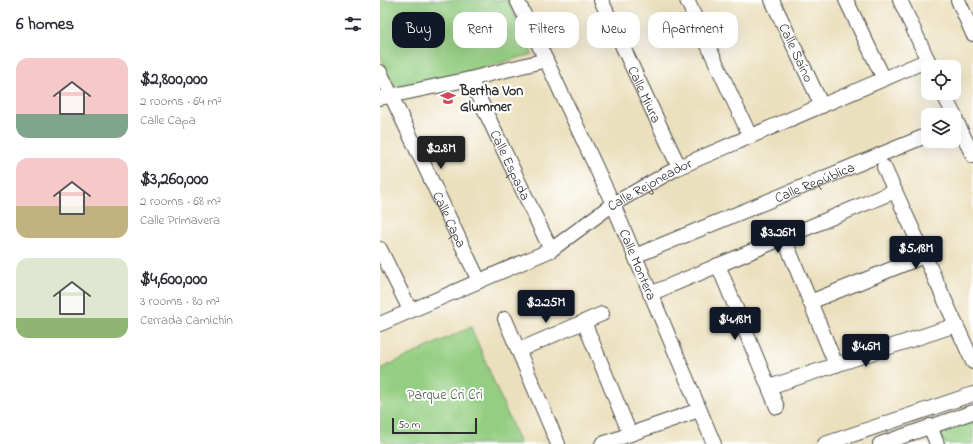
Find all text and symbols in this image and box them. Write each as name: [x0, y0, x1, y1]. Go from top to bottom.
text: 6 homes: [16, 12, 74, 37]
chip: Buy: [392, 12, 445, 48]
chip: Rent: [453, 12, 507, 48]
chip: Filters: [515, 12, 579, 48]
chip: New: [587, 12, 640, 48]
chip: Apartment: [648, 12, 738, 48]
icon: filters: [342, 13, 364, 35]
street label: Calle Saíno: [772, 20, 818, 86]
map controls: [921, 60, 961, 148]
button: locate: [921, 60, 961, 100]
street label: Calle Miura: [621, 63, 666, 127]
text: $2,800,000: [140, 67, 208, 92]
icon: home: [48, 74, 96, 122]
place label: Bertha Von Glummer: [459, 81, 523, 118]
school or university icon: Bertha Von Glummer: [439, 89, 457, 107]
text: 2 rooms · 64 m²: [140, 92, 222, 111]
button: layers: [921, 108, 961, 148]
text: Calle Capa: [140, 111, 196, 130]
street label: Calle Espada: [484, 127, 535, 204]
pin: $2.8M: [413, 136, 469, 170]
text: $2.8M: [426, 139, 456, 158]
street label: Calle Rejoneador: [603, 153, 696, 217]
street label: Calle República: [772, 157, 858, 209]
text: $3,260,000: [140, 167, 208, 192]
icon: home: [48, 174, 96, 222]
street label: Calle Capa: [426, 188, 471, 252]
text: 2 rooms · 68 m²: [140, 192, 221, 211]
text: Calle Primavera: [140, 211, 220, 230]
pin: $3.26M: [745, 220, 811, 254]
text: $3.26M: [760, 223, 796, 242]
street label: Calle Montera: [613, 226, 661, 304]
pin: $5.18M: [883, 236, 949, 270]
text: $5.18M: [899, 239, 933, 258]
text: $4,600,000: [140, 267, 207, 292]
icon: home: [48, 274, 96, 322]
pin: $2.25M: [513, 290, 579, 324]
text: 3 rooms · 80 m²: [140, 292, 220, 311]
text: $2.25M: [527, 293, 565, 312]
pin: $4.18M: [702, 307, 768, 341]
text: $4.18M: [719, 310, 751, 329]
text: Cerrada Camichín: [140, 311, 233, 330]
pin: $4.6M: [838, 334, 894, 368]
text: $4.6M: [851, 337, 881, 356]
park label: Parque Cri Cri: [407, 385, 483, 406]
scale bar: [392, 416, 477, 435]
text: 50 m: [398, 417, 420, 433]

